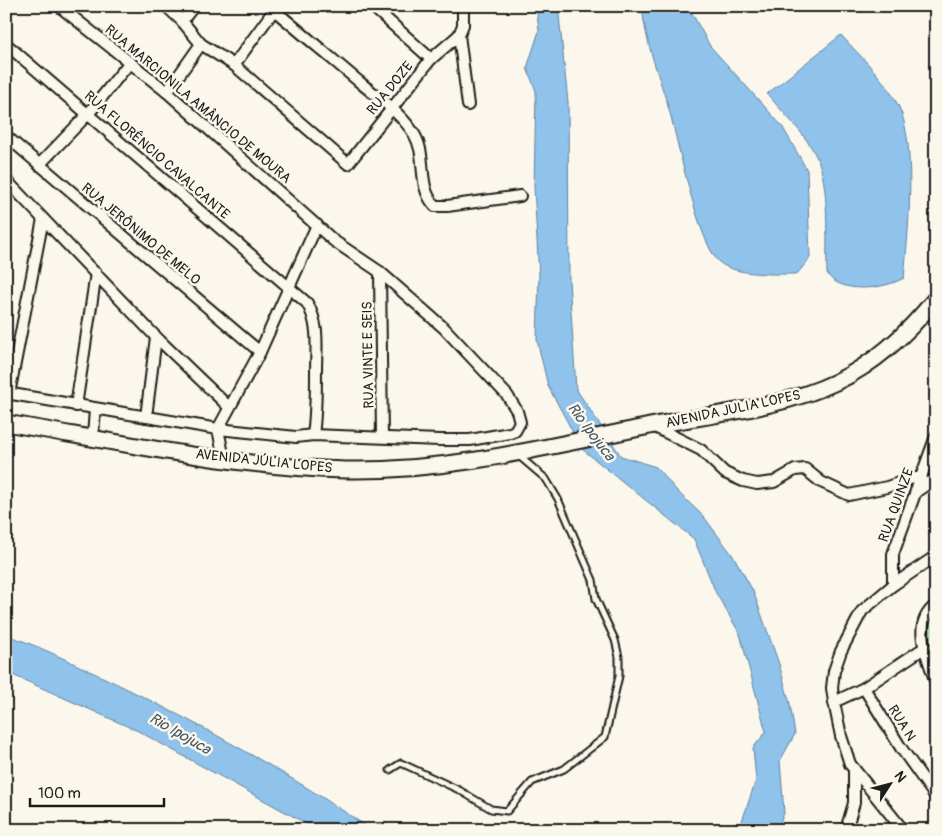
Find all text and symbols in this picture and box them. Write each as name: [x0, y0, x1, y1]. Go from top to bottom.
street label: RUA MARCIONILA AMÂNCIO DE MOURA: [101, 21, 295, 187]
street label: RUA DOZE: [363, 58, 417, 118]
street label: RUA FLORÊNCIO CAVALCANTE: [81, 86, 234, 223]
street label: RUA JERÔNIMO DE MELO: [78, 179, 205, 289]
street label: RUA VINTE E SEIS: [359, 301, 377, 409]
street label: AVENIDA JULIA LOPES: [664, 386, 802, 432]
water label: Rio Ipojuca: [563, 399, 619, 465]
street label: AVENIDA JÚLIA LOPES: [195, 445, 333, 477]
street label: RUA QUINZE: [875, 466, 917, 544]
street label: RUA N: [884, 702, 920, 744]
water label: Rio Ipojuca: [146, 709, 215, 760]
north arrow: [864, 758, 914, 808]
text: N: [890, 768, 910, 785]
scale bar: [30, 776, 164, 808]
text: 100 m: [38, 784, 81, 803]

